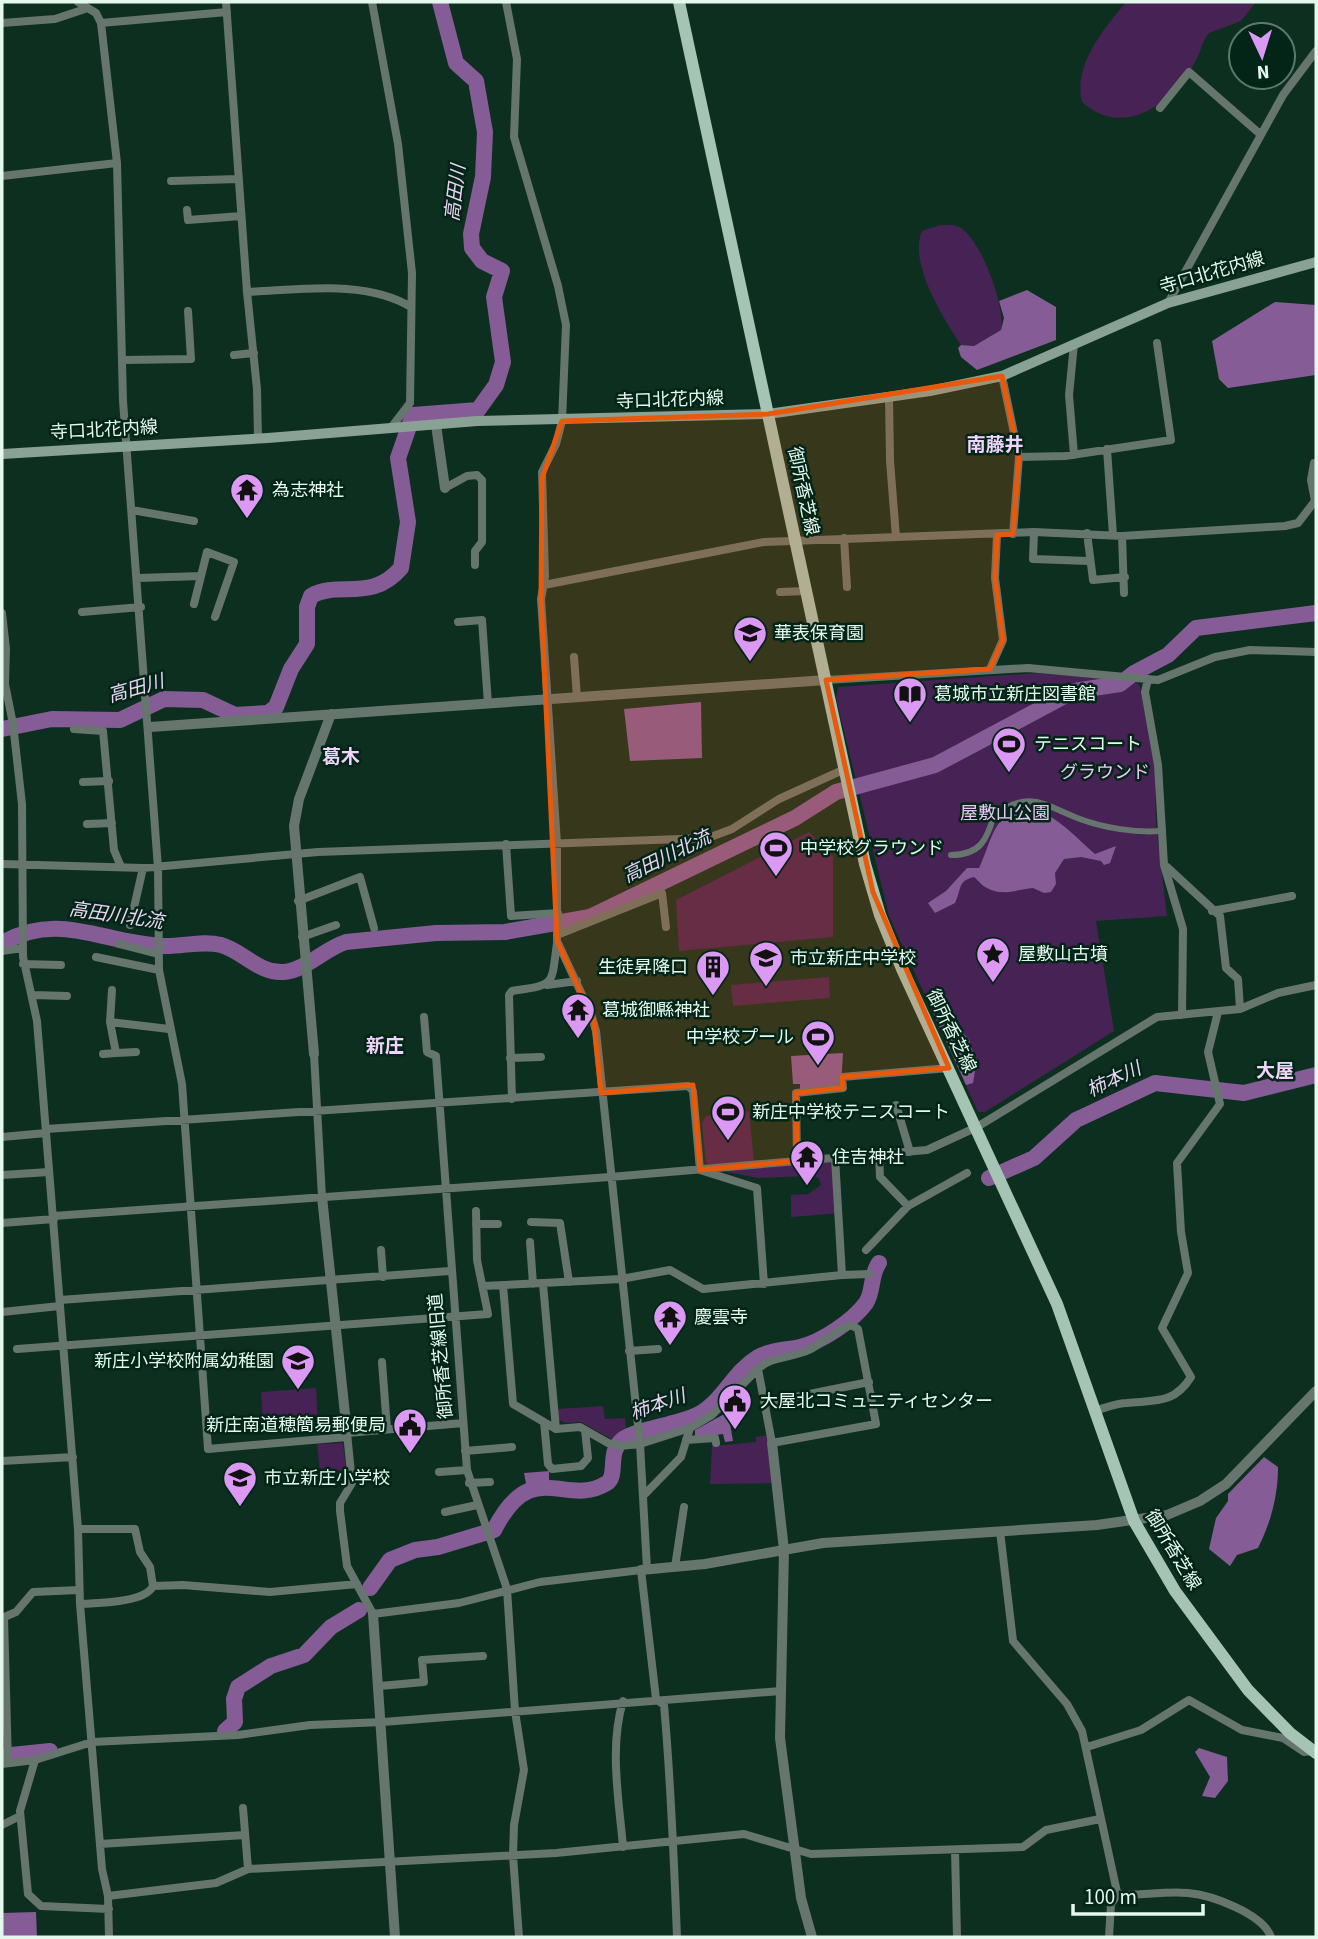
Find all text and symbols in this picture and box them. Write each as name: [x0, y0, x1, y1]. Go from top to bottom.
north arrow: [1227, 21, 1297, 91]
text: N: [1256, 58, 1270, 85]
water label: 高田川: [439, 161, 473, 223]
street label: 寺口北花内線: [1157, 246, 1267, 300]
street label: 寺口北花内線: [616, 386, 724, 414]
street label: 寺口北花内線: [49, 415, 159, 445]
district label: 南藤井: [966, 432, 1024, 459]
street label: 御所香芝線: [781, 444, 825, 538]
temple icon: 為志神社: [228, 471, 266, 520]
place label: 為志神社: [272, 478, 344, 503]
school or university icon: 華表保育園: [731, 614, 769, 663]
place label: 華表保育園: [774, 621, 864, 646]
water label: 高田川: [105, 668, 169, 710]
library icon: 葛城市立新庄図書館: [891, 675, 929, 724]
place label: 葛城市立新庄図書館: [934, 682, 1096, 707]
sports icon: テニスコート: [990, 725, 1028, 774]
place label: テニスコート: [1034, 732, 1142, 757]
district label: 葛木: [322, 744, 360, 771]
park label: グラウンド: [1060, 760, 1150, 785]
park label: 屋敷山公園: [960, 801, 1050, 826]
water label: 高田川北流: [618, 823, 718, 890]
sports icon: 中学校グラウンド: [757, 829, 795, 878]
place label: 中学校グラウンド: [800, 836, 944, 861]
water label: 高田川北流: [67, 896, 168, 936]
place icon: 屋敷山古墳: [974, 935, 1012, 984]
school or university icon: 市立新庄中学校: [747, 939, 785, 988]
place label: 屋敷山古墳: [1018, 942, 1108, 967]
place label: 市立新庄中学校: [790, 946, 916, 971]
building icon: 生徒昇降口: [694, 948, 732, 997]
place label: 生徒昇降口: [598, 955, 688, 980]
street label: 御所香芝線: [920, 985, 982, 1077]
temple icon: 葛城御縣神社: [559, 991, 597, 1040]
place label: 葛城御縣神社: [602, 998, 710, 1023]
sports icon: 中学校プール: [799, 1018, 837, 1067]
place label: 中学校プール: [686, 1025, 794, 1050]
district label: 新庄: [366, 1033, 404, 1060]
water label: 柿本川: [1082, 1055, 1147, 1104]
district label: 大屋: [1256, 1058, 1294, 1085]
sports icon: 新庄中学校テニスコート: [709, 1093, 747, 1142]
place label: 新庄中学校テニスコート: [752, 1100, 950, 1125]
temple icon: 住吉神社: [788, 1138, 826, 1187]
place label: 住吉神社: [832, 1145, 904, 1170]
street label: 御所香芝線旧道: [423, 1292, 459, 1420]
temple icon: 慶雲寺: [651, 1298, 689, 1347]
place label: 慶雲寺: [694, 1305, 748, 1330]
school or university icon: 新庄小学校附属幼稚園: [279, 1342, 317, 1391]
place label: 新庄小学校附属幼稚園: [94, 1349, 274, 1374]
water label: 柿本川: [627, 1382, 691, 1427]
public building icon: 大屋北コミュニティセンター: [716, 1382, 754, 1431]
place label: 大屋北コミュニティセンター: [760, 1389, 993, 1414]
public building icon: 新庄南道穂簡易郵便局: [391, 1406, 429, 1455]
place label: 新庄南道穂簡易郵便局: [206, 1413, 386, 1438]
school or university icon: 市立新庄小学校: [221, 1459, 259, 1508]
place label: 市立新庄小学校: [264, 1466, 390, 1491]
street label: 御所香芝線: [1139, 1505, 1207, 1595]
scale bar: [1073, 1872, 1202, 1916]
text: 100 m: [1084, 1882, 1137, 1912]

